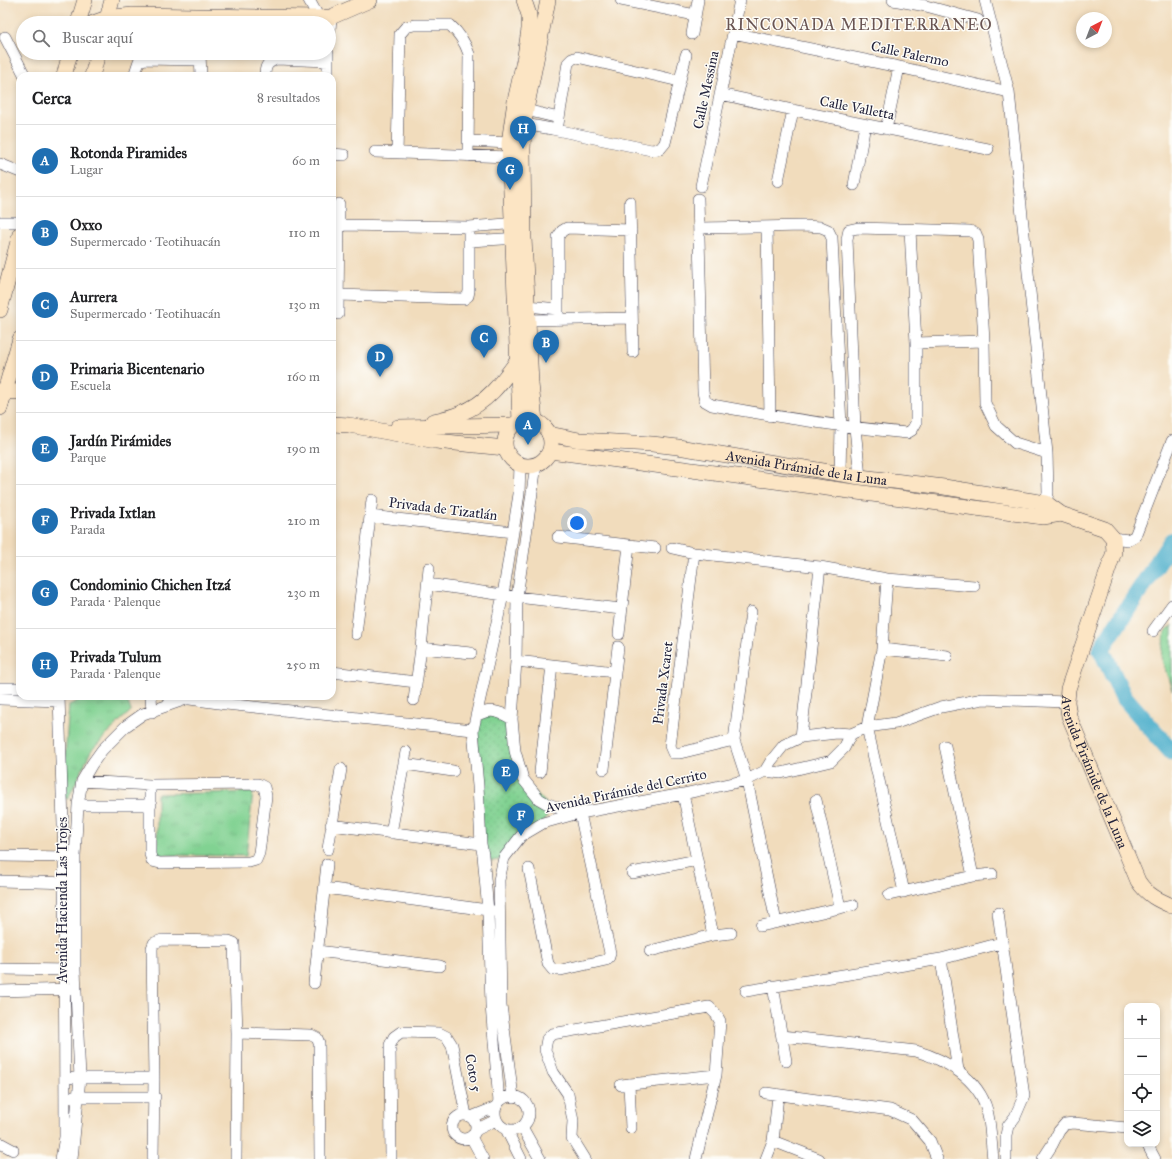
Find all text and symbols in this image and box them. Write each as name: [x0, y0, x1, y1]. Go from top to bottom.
north arrow: [1076, 12, 1112, 48]
district label: RINCONADA MEDITERRANEO: [725, 15, 993, 34]
search box: [16, 16, 336, 60]
icon: search: [30, 27, 52, 49]
text: Buscar aquí: [62, 29, 133, 47]
street label: Calle Palermo: [869, 37, 951, 71]
street label: Calle Messina: [689, 49, 723, 131]
text: Cerca: [32, 88, 71, 109]
text: 8 resultados: [257, 90, 320, 106]
street label: Calle Valletta: [818, 92, 896, 124]
pin: H: [510, 116, 536, 149]
text: Rotonda Piramides: [70, 144, 187, 162]
text: A: [41, 153, 49, 169]
text: 60 m: [292, 153, 320, 169]
pin: G: [497, 157, 523, 190]
text: Lugar: [70, 162, 103, 178]
text: Oxxo: [70, 216, 102, 234]
text: B: [41, 225, 49, 241]
text: 110 m: [288, 225, 320, 241]
text: Supermercado · Teotihuacán: [70, 234, 221, 250]
text: Aurrera: [70, 288, 117, 306]
text: C: [41, 297, 49, 313]
text: 130 m: [288, 297, 320, 313]
text: Supermercado · Teotihuacán: [70, 306, 221, 322]
pin: C: [471, 325, 497, 358]
pin: B: [533, 330, 559, 363]
pin: D: [367, 344, 393, 377]
text: Primaria Bicentenario: [70, 360, 204, 378]
text: D: [40, 369, 50, 385]
text: 160 m: [287, 369, 320, 385]
text: Escuela: [70, 378, 111, 394]
pin: A: [515, 412, 541, 445]
text: Jardín Pirámides: [70, 432, 171, 450]
text: E: [40, 441, 50, 457]
text: 190 m: [287, 441, 320, 457]
street label: Avenida Pirámide de la Luna: [724, 446, 888, 489]
text: Parque: [70, 450, 106, 466]
street label: Privada de Tizatlán: [388, 494, 499, 524]
text: Privada Ixtlan: [70, 504, 156, 522]
text: F: [41, 513, 49, 529]
text: 210 m: [287, 513, 320, 529]
your location: [567, 513, 587, 533]
text: Parada: [70, 522, 105, 538]
text: Condominio Chichen Itzá: [70, 576, 230, 594]
text: G: [40, 585, 50, 601]
text: 230 m: [287, 585, 320, 601]
text: Parada · Palenque: [70, 594, 161, 610]
street label: Privada Xcaret: [649, 640, 677, 726]
text: Privada Tulum: [70, 648, 161, 666]
text: H: [39, 657, 51, 673]
text: 250 m: [286, 657, 320, 673]
text: Parada · Palenque: [70, 666, 161, 682]
street label: Avenida Pirámide de la Luna: [1058, 694, 1132, 851]
pin: E: [493, 759, 519, 792]
street label: Avenida Pirámide del Cerrito: [543, 766, 708, 817]
pin: F: [508, 803, 534, 836]
street label: Avenida Hacienda Las Trojes: [54, 817, 71, 984]
map controls: [1124, 1003, 1160, 1147]
button: +: [1124, 1003, 1160, 1039]
button: −: [1124, 1039, 1160, 1075]
street label: Coto 5: [461, 1053, 485, 1094]
button: locate: [1124, 1075, 1160, 1111]
button: layers: [1124, 1111, 1160, 1147]

